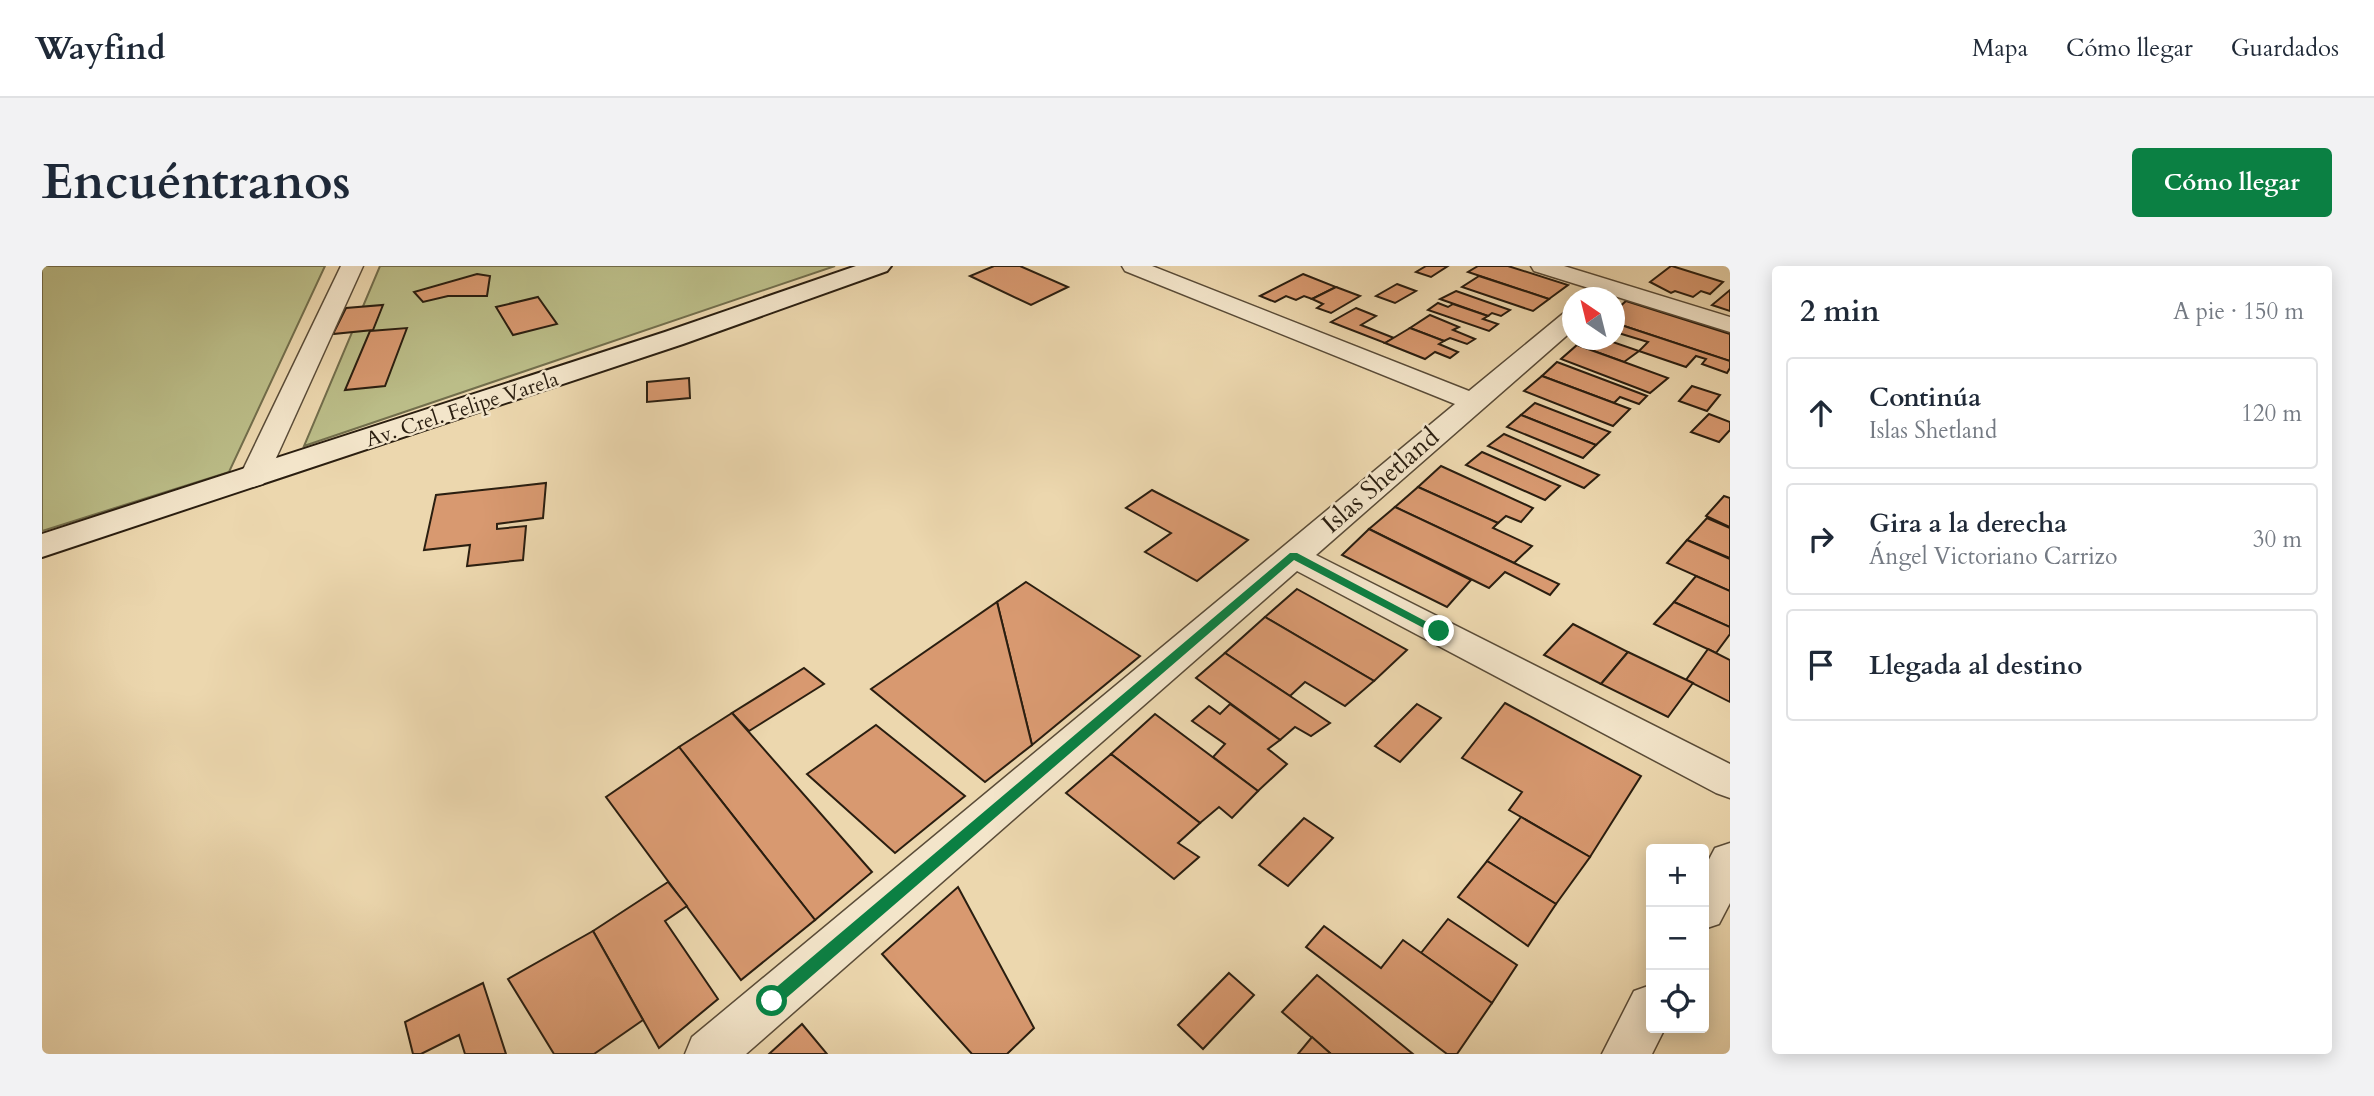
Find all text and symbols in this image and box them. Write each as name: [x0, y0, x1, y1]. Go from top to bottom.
text: Wayfind: [35, 26, 166, 71]
text: Mapa: [1972, 32, 2028, 65]
text: Cómo llegar: [2066, 32, 2193, 65]
text: Guardados: [2231, 32, 2339, 65]
button: Cómo llegar: [2132, 148, 2332, 217]
text: Encuéntranos: [42, 149, 351, 216]
north arrow: [1562, 287, 1625, 350]
text: 2 min: [1800, 291, 1880, 332]
text: A pie · 150 m: [2173, 296, 2304, 327]
street label: Av. Crel. Felipe Varela: [362, 365, 562, 454]
text: Continúa: [1869, 380, 1981, 415]
icon: ahead: [1802, 394, 1840, 432]
text: 120 m: [2241, 398, 2302, 429]
text: Islas Shetland: [1869, 415, 1997, 446]
street label: Islas Shetland: [1314, 420, 1447, 541]
text: Gira a la derecha: [1869, 506, 2067, 541]
icon: right: [1802, 520, 1840, 558]
text: 30 m: [2253, 524, 2302, 555]
text: Ángel Victoriano Carrizo: [1869, 541, 2117, 572]
route end: [1423, 615, 1454, 646]
icon: arrive: [1802, 646, 1840, 684]
text: Llegada al destino: [1869, 648, 2083, 683]
map controls: [1646, 844, 1709, 1033]
button: +: [1646, 844, 1709, 907]
button: −: [1646, 907, 1709, 970]
button: locate: [1646, 970, 1709, 1033]
route start: [756, 985, 787, 1016]

